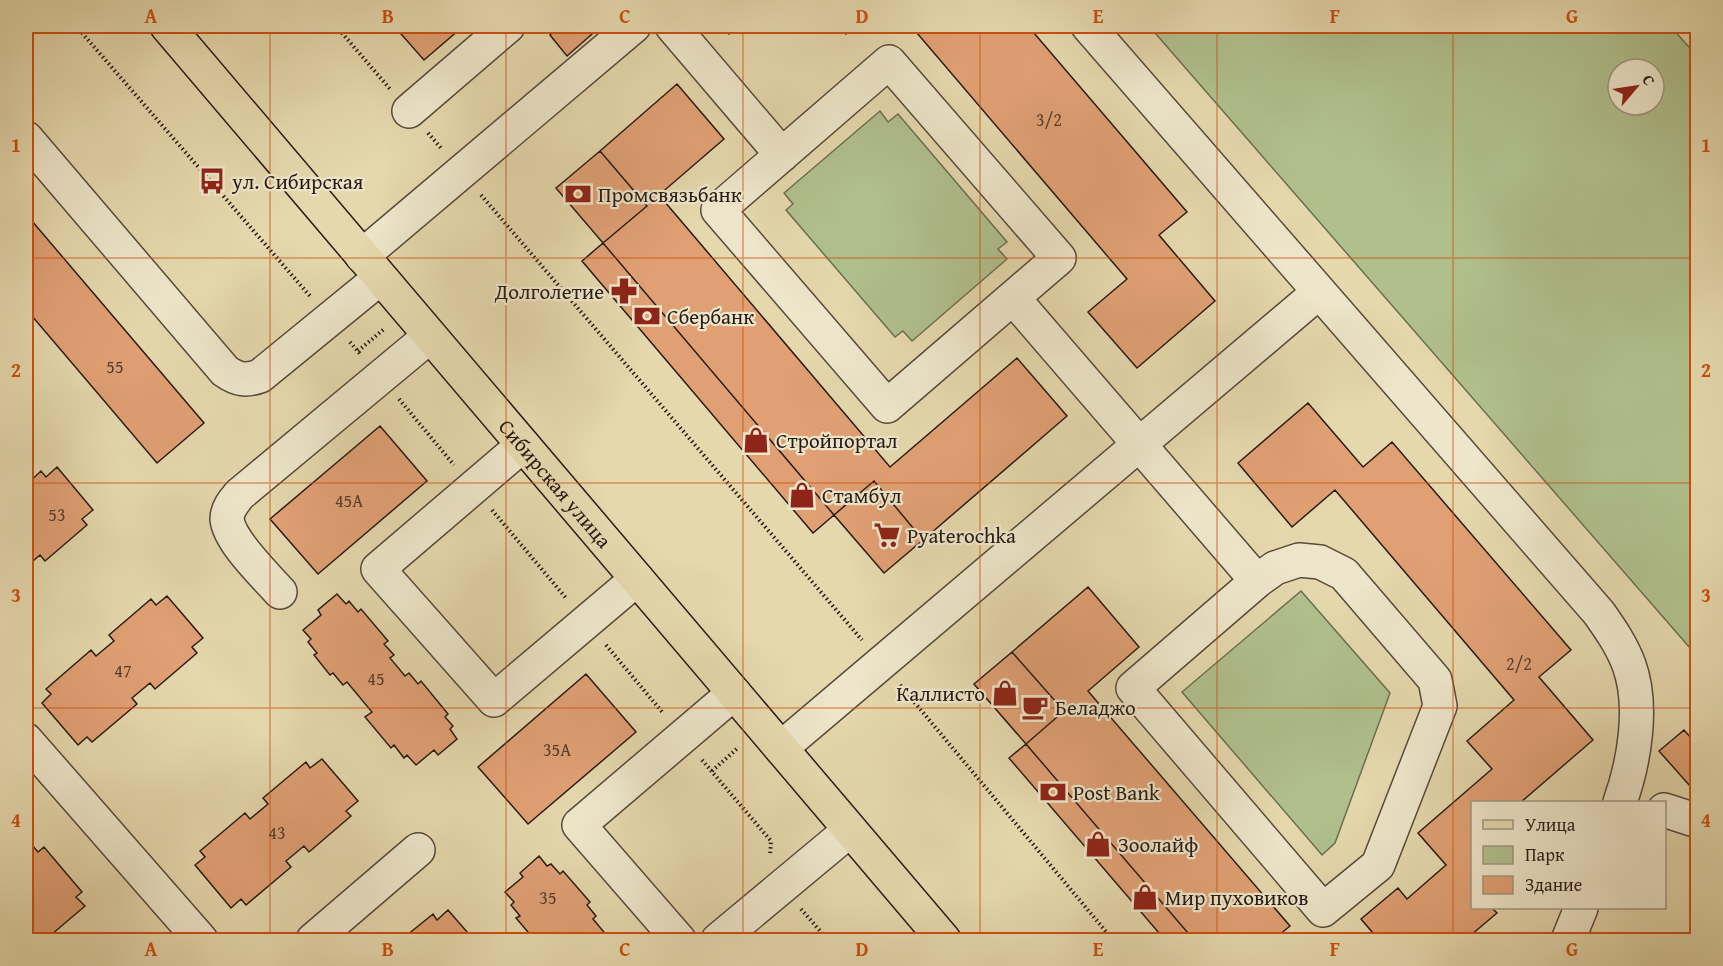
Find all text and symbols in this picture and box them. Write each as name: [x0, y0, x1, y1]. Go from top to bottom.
text: A: [145, 1, 158, 30]
text: B: [382, 1, 394, 30]
text: C: [619, 1, 631, 30]
text: D: [855, 1, 869, 30]
text: E: [1093, 1, 1104, 30]
text: F: [1330, 1, 1340, 30]
text: G: [1566, 1, 1578, 30]
north arrow: [1606, 57, 1666, 117]
text: С: [1636, 70, 1662, 90]
house number: 3/2: [1036, 106, 1062, 133]
text: 1: [11, 130, 21, 159]
text: 1: [1701, 130, 1711, 159]
bus stop icon: ул. Сибирская: [197, 166, 227, 196]
place label: ул. Сибирская: [231, 166, 364, 197]
bank icon: Промсвязьбанк: [563, 179, 593, 209]
place label: Промсвязьбанк: [598, 179, 742, 210]
place label: Долголетие: [494, 276, 604, 307]
pharmacy icon: Долголетие: [609, 276, 639, 306]
bank icon: Сбербанк: [632, 301, 662, 331]
place label: Сбербанк: [667, 301, 754, 332]
house number: 55: [106, 353, 124, 380]
text: 2: [11, 355, 21, 384]
text: 2: [1701, 355, 1711, 384]
street label: Сибирская улица: [492, 412, 620, 554]
shop icon: Стройпортал: [741, 425, 771, 455]
place label: Стройпортал: [776, 425, 898, 456]
shop icon: Стамбул: [787, 480, 817, 510]
place label: Стамбул: [822, 480, 902, 511]
house number: 45А: [335, 487, 363, 514]
house number: 53: [48, 501, 66, 528]
supermarket icon: Pyaterochka: [872, 520, 902, 550]
place label: Pyaterochka: [907, 520, 1016, 551]
text: 3: [11, 580, 21, 609]
text: 3: [1701, 580, 1711, 609]
house number: 2/2: [1506, 650, 1532, 677]
house number: 47: [114, 657, 132, 684]
house number: 45: [367, 665, 385, 692]
place label: Каллисто: [896, 678, 985, 709]
shop icon: Каллисто: [990, 678, 1020, 708]
cafe icon: Беладжо: [1020, 692, 1050, 722]
place label: Беладжо: [1055, 692, 1136, 723]
house number: 35А: [543, 736, 571, 763]
bank icon: Post Bank: [1038, 777, 1068, 807]
place label: Post Bank: [1073, 777, 1160, 808]
legend: [1471, 801, 1666, 909]
text: 4: [11, 805, 21, 834]
text: 4: [1701, 805, 1711, 834]
text: Улица: [1525, 811, 1576, 838]
house number: 43: [268, 819, 286, 846]
shop icon: Зоолайф: [1083, 829, 1113, 859]
place label: Зоолайф: [1118, 829, 1198, 860]
text: Парк: [1525, 841, 1565, 868]
text: Здание: [1525, 871, 1582, 898]
shop icon: Мир пуховиков: [1130, 882, 1160, 912]
place label: Мир пуховиков: [1165, 882, 1309, 913]
house number: 35: [539, 884, 557, 911]
text: A: [145, 934, 158, 963]
text: B: [382, 934, 394, 963]
text: C: [619, 934, 631, 963]
text: D: [855, 934, 869, 963]
text: E: [1093, 934, 1104, 963]
text: F: [1330, 934, 1340, 963]
text: G: [1566, 934, 1578, 963]

